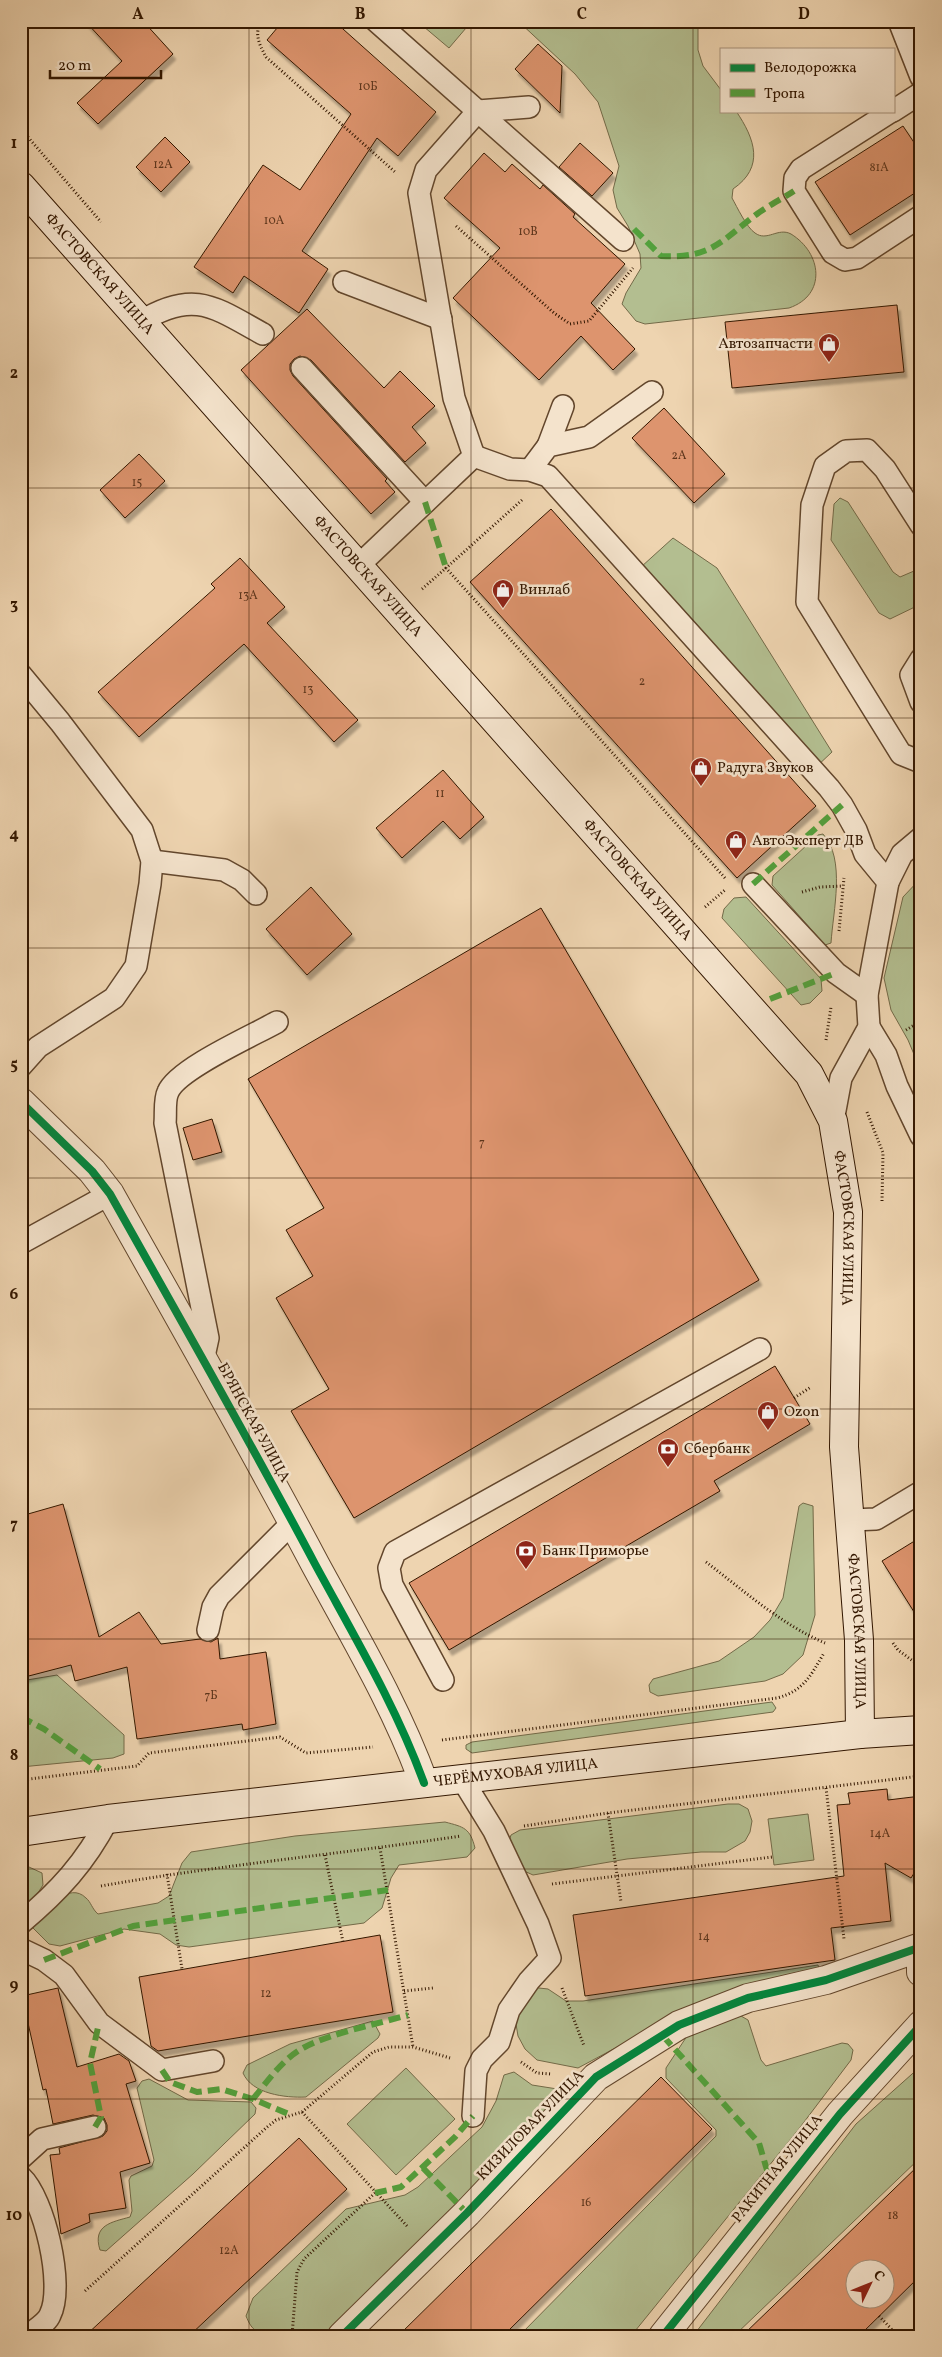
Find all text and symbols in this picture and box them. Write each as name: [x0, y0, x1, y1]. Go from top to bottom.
text: A: [132, 4, 144, 26]
text: B: [355, 4, 366, 26]
text: C: [577, 4, 587, 26]
text: D: [798, 4, 810, 26]
scale bar: [50, 48, 161, 80]
legend: [720, 48, 894, 112]
text: 20 m: [58, 56, 91, 77]
text: Велодорожка: [764, 58, 857, 79]
house number: 10Б: [358, 79, 378, 95]
text: Тропа: [764, 84, 805, 105]
text: 1: [11, 133, 17, 155]
house number: 12А: [153, 157, 173, 173]
house number: 81А: [869, 160, 889, 176]
street label: ФАСТОВСКАЯ УЛИЦА: [40, 209, 159, 340]
house number: 10А: [264, 213, 285, 229]
house number: 10В: [518, 224, 538, 240]
shop icon: Автозапчасти: [817, 332, 841, 363]
place label: Автозапчасти: [718, 334, 813, 355]
text: 2: [10, 363, 18, 385]
house number: 2А: [672, 448, 687, 464]
house number: 15: [132, 475, 142, 491]
street label: ФАСТОВСКАЯ УЛИЦА: [308, 511, 427, 642]
shop icon: Винлаб: [491, 578, 515, 609]
place label: Винлаб: [519, 580, 570, 601]
house number: 13А: [238, 588, 258, 604]
text: 3: [10, 594, 18, 616]
house number: 2: [639, 674, 645, 690]
house number: 13: [303, 682, 313, 698]
shop icon: Радуга Звуков: [689, 756, 713, 787]
place label: Радуга Звуков: [717, 758, 814, 779]
house number: 11: [435, 786, 445, 802]
street label: ФАСТОВСКАЯ УЛИЦА: [577, 815, 697, 946]
text: 4: [9, 824, 19, 846]
shop icon: АвтоЭксперт ДВ: [724, 829, 748, 860]
place label: АвтоЭксперт ДВ: [752, 831, 864, 852]
text: 5: [10, 1054, 18, 1076]
house number: 7: [479, 1135, 485, 1151]
street label: ФАСТОВСКАЯ УЛИЦА: [828, 1149, 859, 1306]
text: 6: [10, 1284, 19, 1306]
street label: БРЯНСКАЯ УЛИЦА: [211, 1359, 295, 1487]
shop icon: Ozon: [756, 1400, 780, 1431]
place label: Ozon: [784, 1402, 819, 1423]
bank icon: Сбербанк: [656, 1437, 680, 1468]
place label: Сбербанк: [684, 1439, 750, 1460]
text: 7: [10, 1514, 18, 1536]
bank icon: Банк Приморье: [514, 1539, 538, 1570]
place label: Банк Приморье: [542, 1541, 649, 1562]
street label: ФАСТОВСКАЯ УЛИЦА: [842, 1553, 870, 1710]
house number: 7Б: [204, 1688, 218, 1704]
text: 8: [10, 1745, 18, 1767]
street label: ЧЕРЁМУХОВАЯ УЛИЦА: [432, 1753, 599, 1793]
house number: 14А: [870, 1826, 891, 1842]
house number: 14: [698, 1929, 710, 1945]
text: 9: [10, 1975, 19, 1997]
house number: 12: [260, 1986, 272, 2002]
street label: КИЗИЛОВАЯ УЛИЦА: [473, 2066, 590, 2186]
street label: РАКИТНАЯ УЛИЦА: [728, 2110, 829, 2228]
house number: 16: [581, 2195, 591, 2211]
text: 10: [6, 2205, 22, 2227]
house number: 18: [888, 2208, 898, 2224]
house number: 12А: [219, 2243, 239, 2259]
north arrow: [844, 2260, 894, 2310]
text: С: [868, 2266, 888, 2286]

